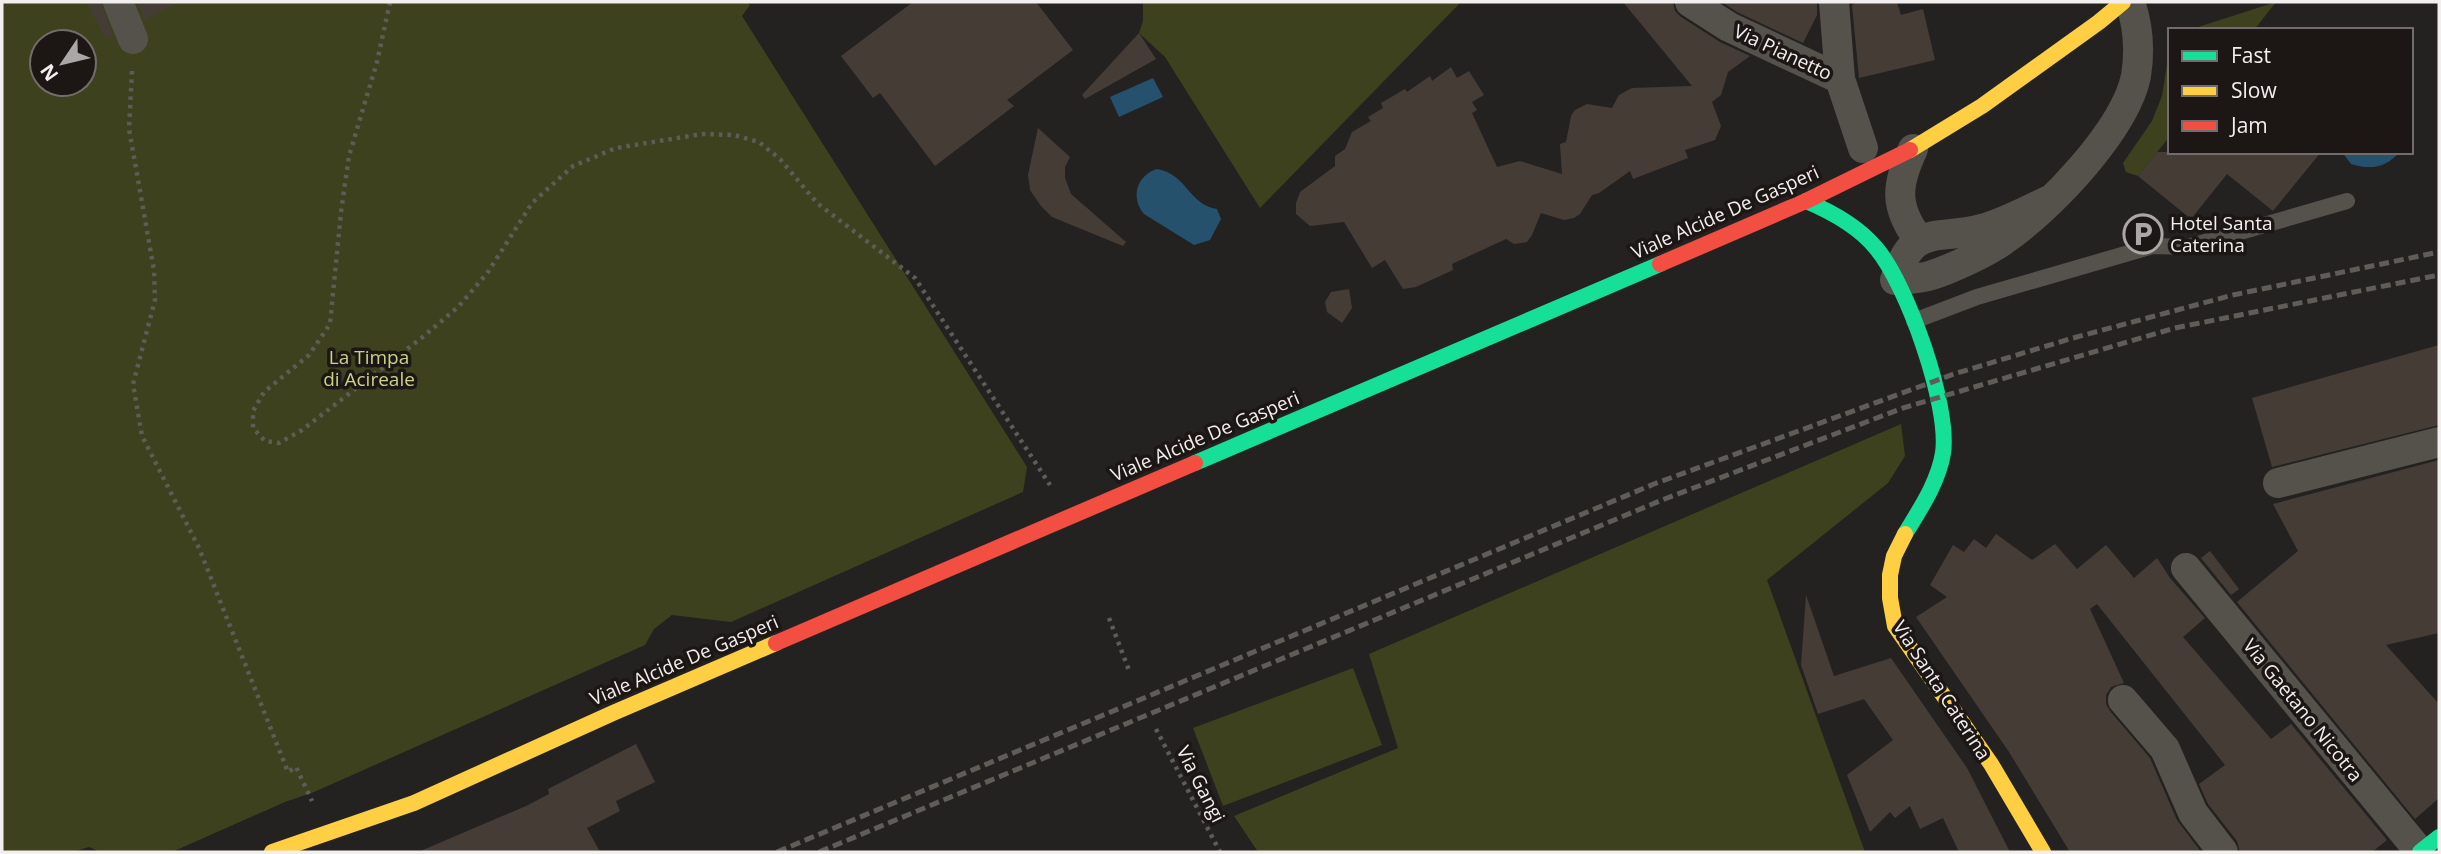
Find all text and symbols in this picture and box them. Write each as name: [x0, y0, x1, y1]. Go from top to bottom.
street label: Via Pianetto: [1730, 18, 1836, 86]
north arrow: [28, 28, 98, 98]
legend: [2168, 28, 2413, 154]
text: Fast: [2231, 41, 2271, 69]
text: N: [34, 59, 64, 87]
text: Slow: [2231, 76, 2277, 104]
text: Jam: [2229, 111, 2268, 139]
street label: Viale Alcide De Gasperi: [1627, 159, 1823, 265]
place label: Hotel Santa Caterina: [2170, 210, 2273, 258]
parking icon: Hotel Santa Caterina: [2122, 213, 2164, 255]
park label: La Timpa di Acireale: [323, 344, 415, 392]
street label: Viale Alcide De Gasperi: [1107, 384, 1303, 488]
street label: Viale Alcide De Gasperi: [586, 608, 782, 712]
street label: Via Santa Caterina: [1887, 615, 1997, 765]
street label: Via Gaetano Nicotra: [2237, 633, 2369, 787]
street label: Via Gangi: [1171, 741, 1231, 827]

